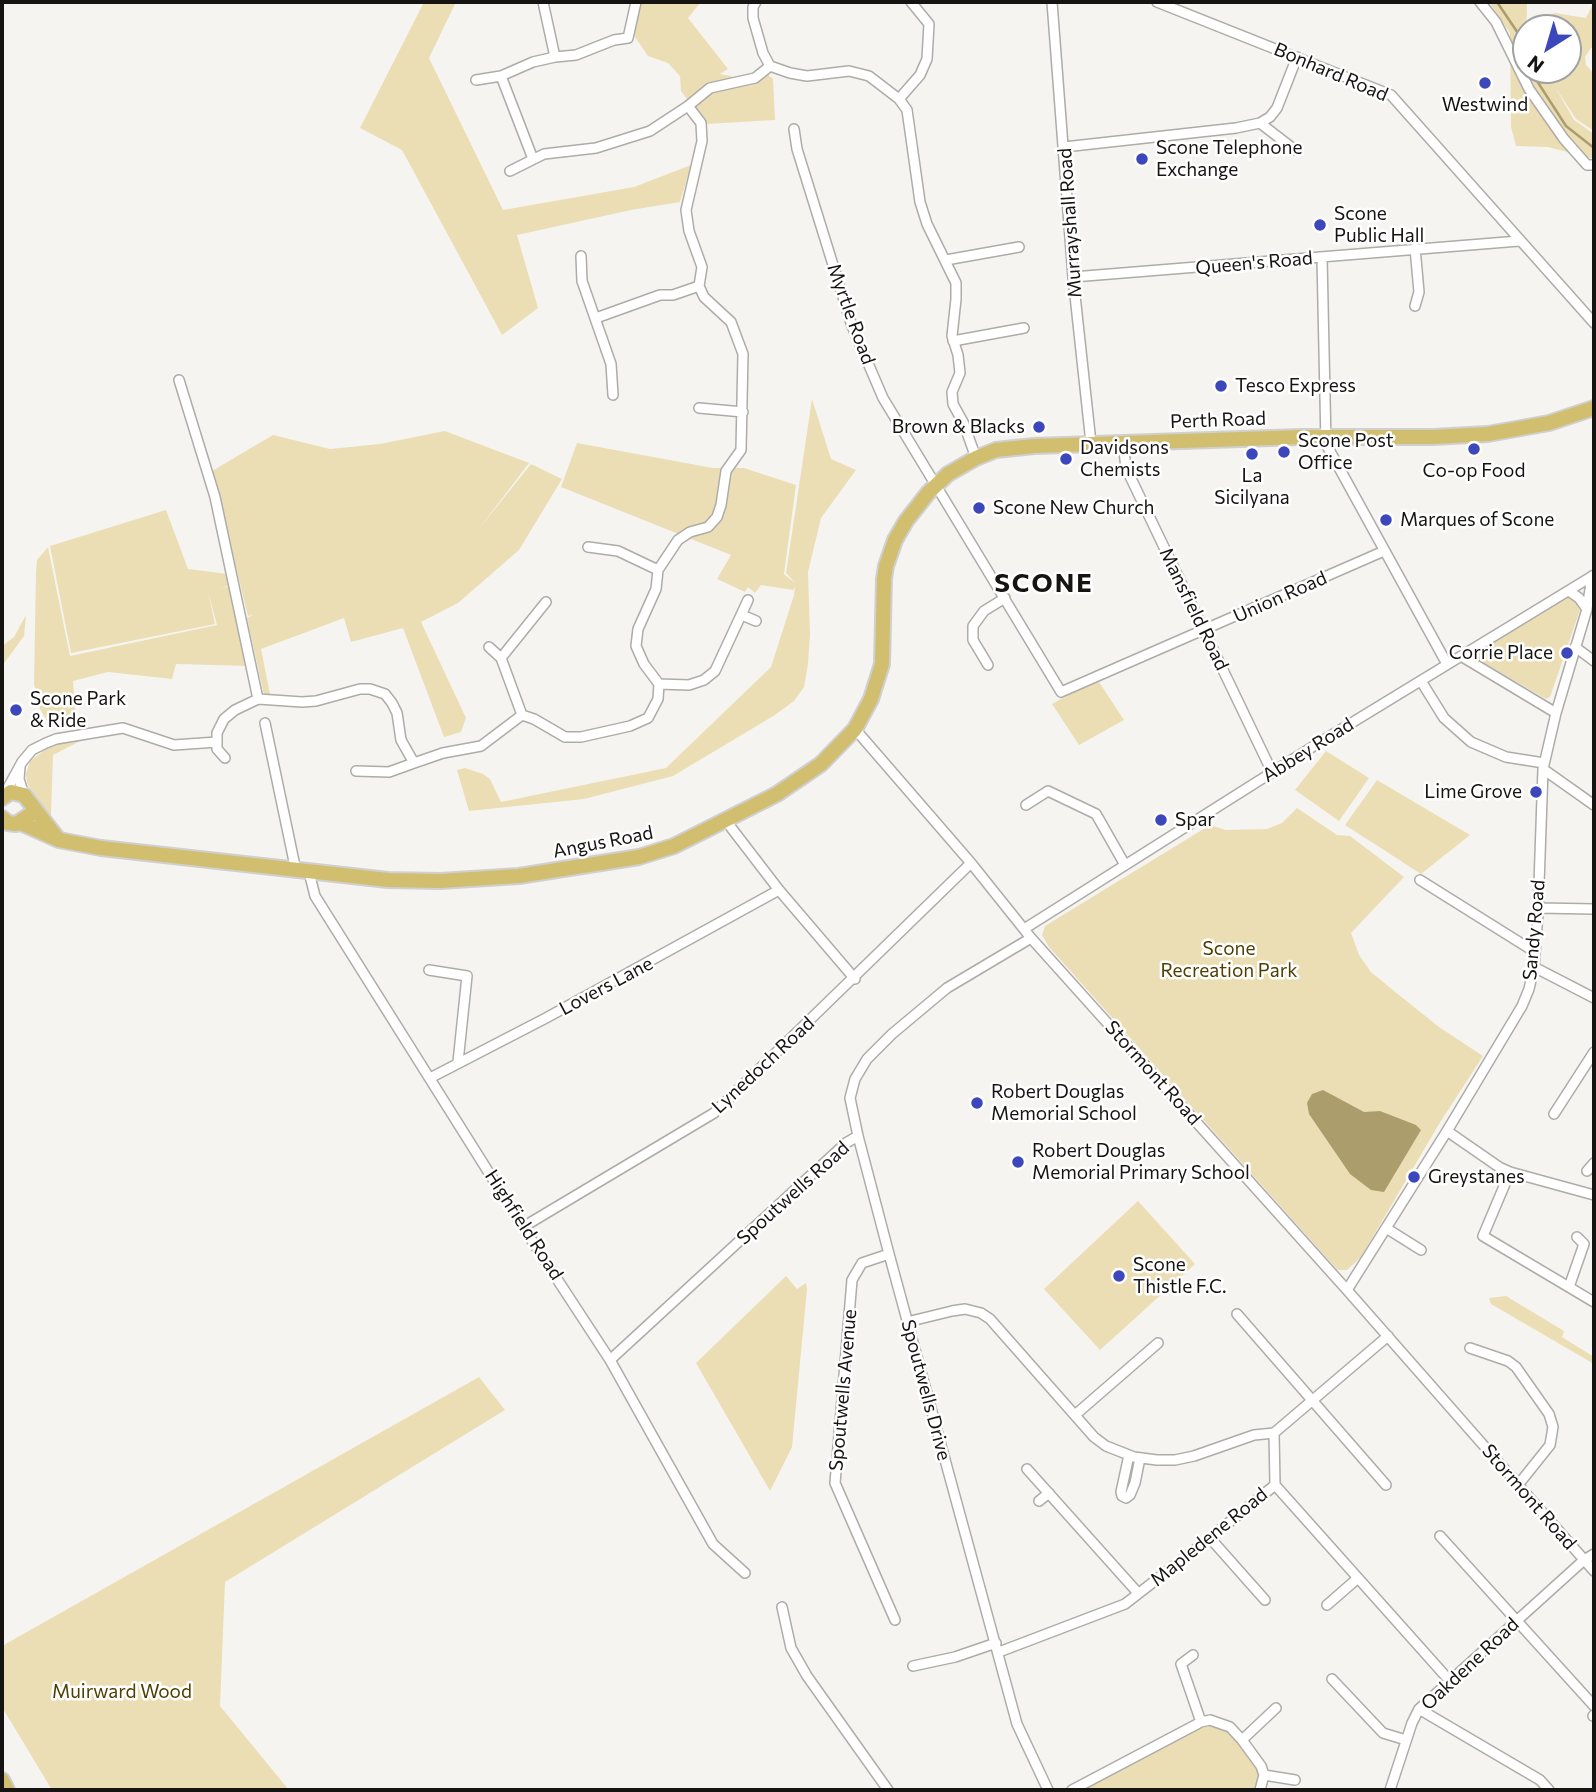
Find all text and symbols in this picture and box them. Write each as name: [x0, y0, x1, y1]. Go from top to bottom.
north arrow: [1512, 14, 1582, 84]
street label: Bonhard Road: [1271, 38, 1391, 106]
text: N: [1523, 51, 1548, 78]
marker: Westwind: [1477, 75, 1493, 91]
place label: Westwind: [1442, 94, 1528, 116]
place label: Scone Telephone Exchange: [1156, 137, 1302, 181]
street label: Murrayshall Road: [1053, 147, 1087, 299]
marker: Scone Telephone Exchange: [1134, 151, 1150, 167]
place label: Scone Public Hall: [1334, 203, 1424, 247]
marker: Scone Public Hall: [1312, 217, 1328, 233]
street label: Queen's Road: [1194, 247, 1314, 279]
street label: Myrtle Road: [822, 260, 880, 368]
place label: Tesco Express: [1235, 375, 1356, 397]
marker: Tesco Express: [1213, 378, 1229, 394]
street label: Perth Road: [1170, 407, 1266, 433]
place label: Brown & Blacks: [892, 416, 1025, 438]
marker: Brown & Blacks: [1031, 419, 1047, 435]
place label: Scone Post Office: [1298, 430, 1394, 474]
place label: Davidsons Chemists: [1080, 437, 1169, 481]
marker: Co-op Food: [1466, 441, 1482, 457]
marker: Scone Post Office: [1276, 444, 1292, 460]
marker: La Sicilyana: [1244, 446, 1260, 462]
marker: Davidsons Chemists: [1058, 451, 1074, 467]
place label: Co-op Food: [1423, 460, 1525, 482]
place label: La Sicilyana: [1214, 465, 1290, 509]
place label: Scone New Church: [993, 497, 1154, 519]
marker: Scone New Church: [971, 500, 987, 516]
place label: Marques of Scone: [1400, 509, 1554, 531]
marker: Marques of Scone: [1378, 512, 1394, 528]
street label: Mansfield Road: [1154, 544, 1234, 674]
street label: Union Road: [1230, 566, 1330, 628]
district label: SCONE: [995, 567, 1093, 599]
place label: Corrie Place: [1449, 642, 1553, 664]
marker: Corrie Place: [1559, 645, 1575, 661]
place label: Scone Park & Ride: [30, 688, 126, 732]
marker: Scone Park & Ride: [8, 702, 24, 718]
street label: Abbey Road: [1258, 713, 1358, 787]
place label: Lime Grove: [1424, 781, 1522, 803]
marker: Lime Grove: [1528, 784, 1544, 800]
place label: Spar: [1175, 809, 1215, 831]
marker: Spar: [1153, 812, 1169, 828]
street label: Angus Road: [551, 821, 655, 863]
street label: Sandy Road: [1518, 879, 1550, 981]
park label: Scone Recreation Park: [1160, 938, 1298, 982]
street label: Lovers Lane: [555, 952, 657, 1020]
street label: Lynedoch Road: [707, 1012, 819, 1118]
street label: Stormont Road: [1100, 1016, 1206, 1130]
place label: Robert Douglas Memorial School: [991, 1081, 1137, 1125]
marker: Robert Douglas Memorial School: [969, 1095, 985, 1111]
street label: Spoutwells Road: [732, 1137, 854, 1249]
place label: Robert Douglas Memorial Primary School: [1032, 1140, 1250, 1184]
marker: Robert Douglas Memorial Primary School: [1010, 1154, 1026, 1170]
street label: Highfield Road: [480, 1166, 568, 1284]
place label: Greystanes: [1428, 1166, 1525, 1188]
marker: Greystanes: [1406, 1169, 1422, 1185]
place label: Scone Thistle F.C.: [1133, 1254, 1227, 1298]
marker: Scone Thistle F.C.: [1111, 1268, 1127, 1284]
street label: Spoutwells Avenue: [825, 1308, 861, 1472]
street label: Spoutwells Drive: [896, 1317, 956, 1463]
street label: Stormont Road: [1477, 1440, 1581, 1554]
street label: Mapledene Road: [1146, 1483, 1272, 1591]
street label: Oakdene Road: [1416, 1613, 1524, 1715]
park label: Muirward Wood: [52, 1681, 192, 1703]

